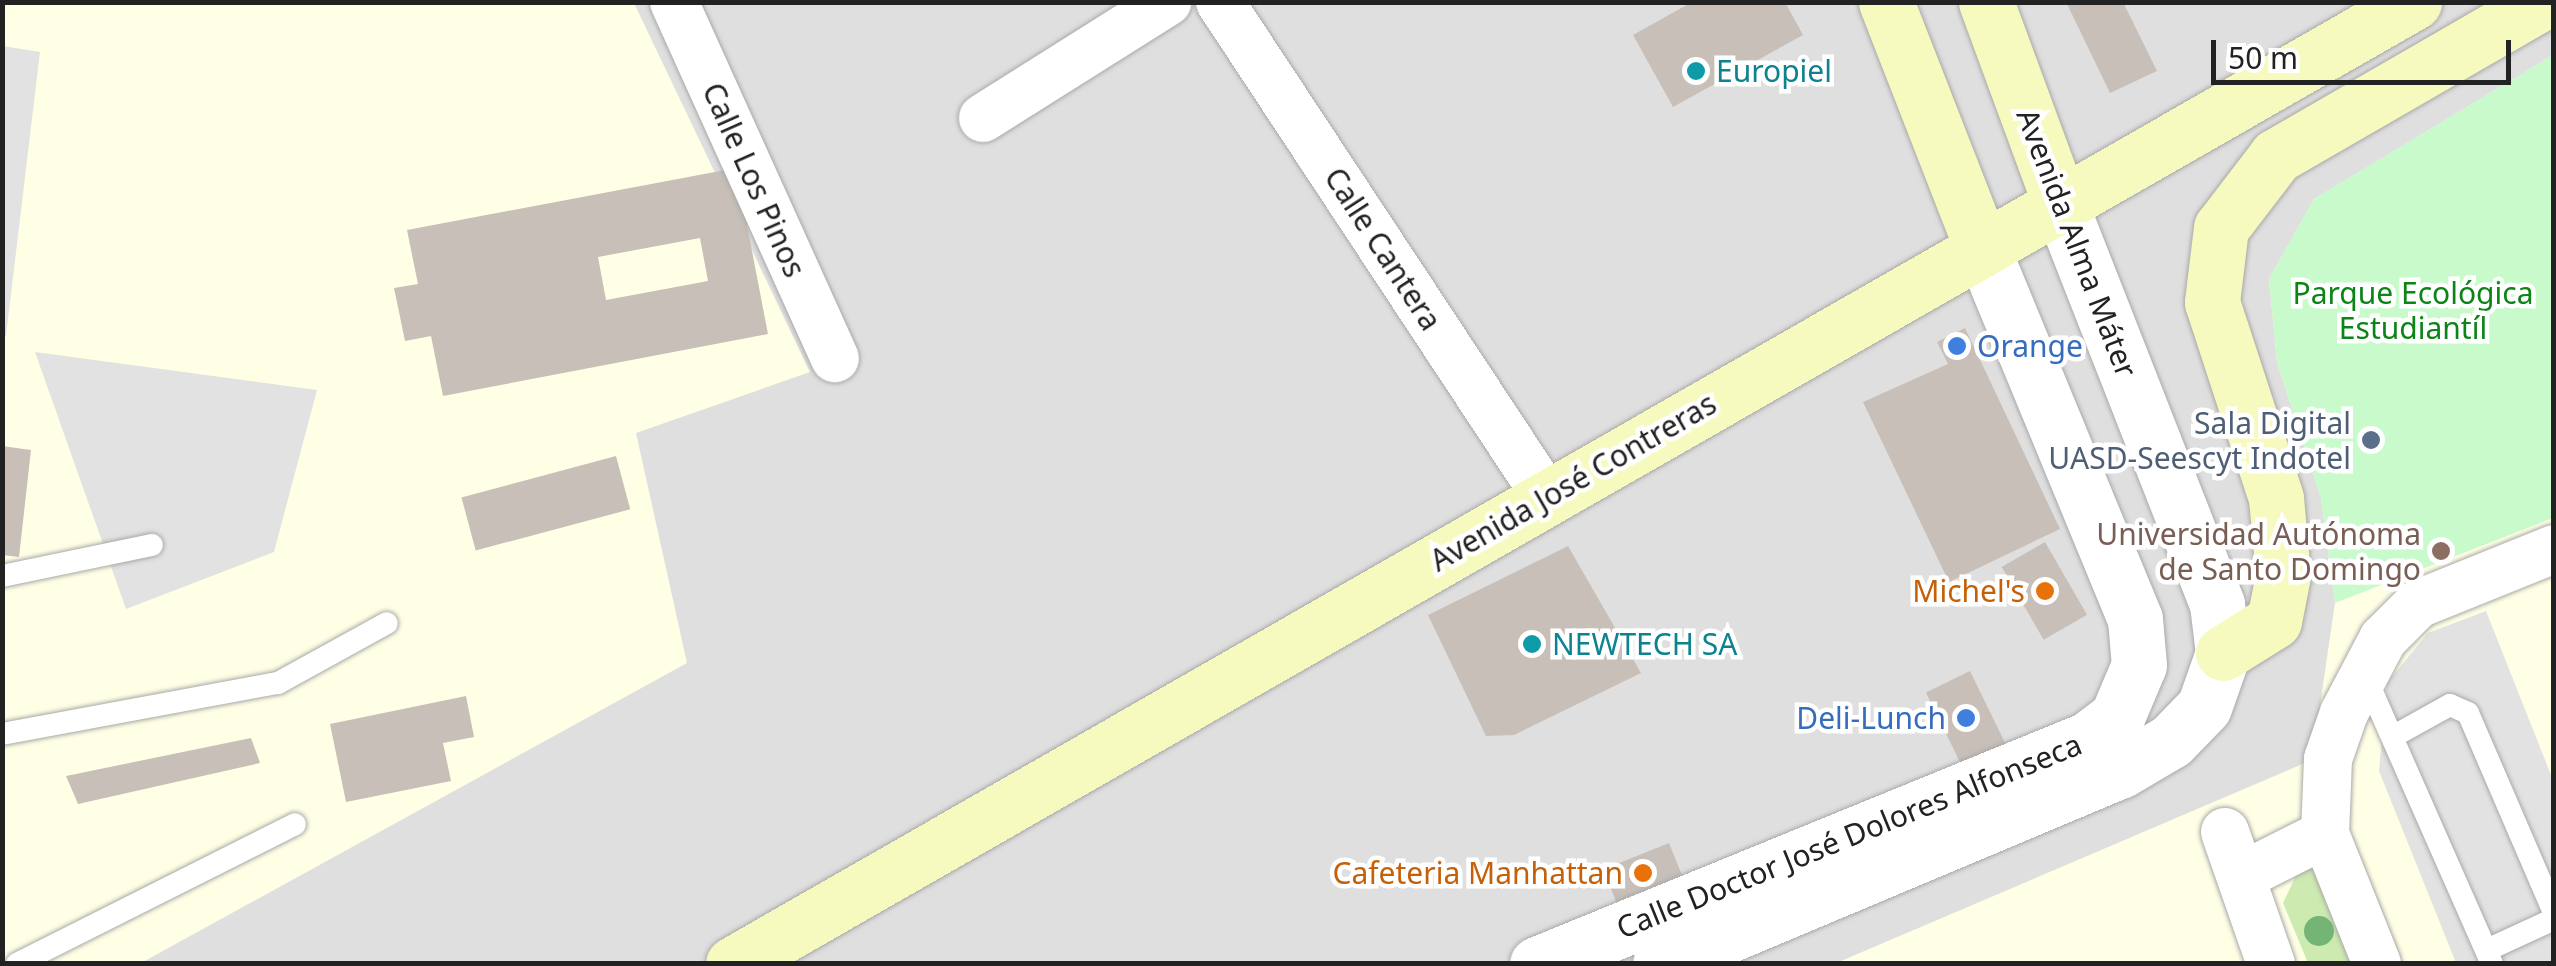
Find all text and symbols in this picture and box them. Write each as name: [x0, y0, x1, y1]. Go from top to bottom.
scale bar: [2216, 20, 2516, 82]
text: 50 m: [2228, 37, 2298, 78]
place label: Europiel: [1716, 53, 1832, 89]
marker: Europiel: [1685, 60, 1707, 82]
street label: Calle Los Pinos: [695, 77, 813, 283]
street label: Avenida Alma Máter: [2009, 104, 2145, 382]
street label: Calle Cantera: [1317, 161, 1449, 337]
park label: Parque Ecológica Estudiantíl: [2292, 275, 2534, 346]
place label: Orange: [1977, 328, 2083, 364]
marker: Orange: [1946, 335, 1968, 357]
street label: Avenida José Contreras: [1424, 385, 1722, 579]
place label: Sala Digital UASD-Seescyt Indotel: [2048, 405, 2351, 476]
marker: Sala Digital UASD-Seescyt Indotel: [2360, 429, 2382, 451]
place label: Universidad Autónoma de Santo Domingo: [2096, 516, 2421, 586]
marker: Universidad Autónoma de Santo Domingo: [2430, 540, 2452, 562]
place label: Michel's: [1912, 573, 2025, 609]
marker: Michel's: [2034, 580, 2056, 602]
place label: NEWTECH SA: [1552, 626, 1737, 662]
marker: NEWTECH SA: [1521, 633, 1543, 655]
place label: Deli-Lunch: [1796, 700, 1946, 736]
marker: Deli-Lunch: [1955, 707, 1977, 729]
street label: Calle Doctor José Dolores Alfonseca: [1611, 726, 2087, 946]
place label: Cafeteria Manhattan: [1332, 855, 1623, 891]
marker: Cafeteria Manhattan: [1632, 862, 1654, 884]

